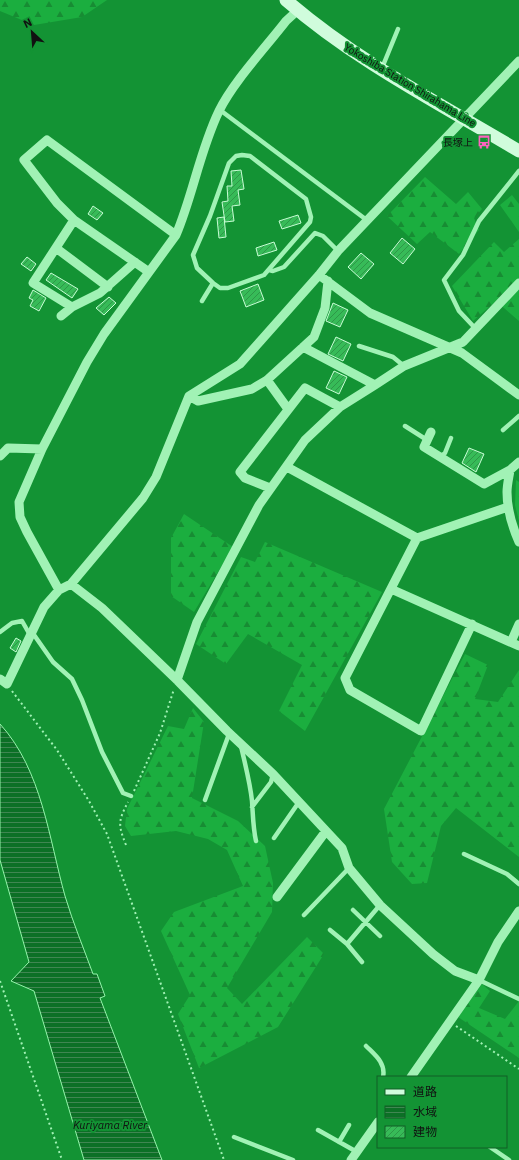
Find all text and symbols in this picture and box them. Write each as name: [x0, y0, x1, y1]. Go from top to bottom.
north arrow: [12, 12, 52, 52]
text: N: [21, 15, 34, 31]
street label: Yokoshiba Station Shirahama Line: [342, 40, 479, 130]
bus stop icon: 長塚上: [476, 134, 492, 150]
place label: 長塚上: [443, 136, 473, 149]
legend: [377, 1076, 507, 1148]
text: 道路: [413, 1084, 437, 1099]
text: 水域: [413, 1104, 437, 1119]
water label: Kuriyama River: [73, 1118, 148, 1132]
text: 建物: [413, 1124, 437, 1139]

